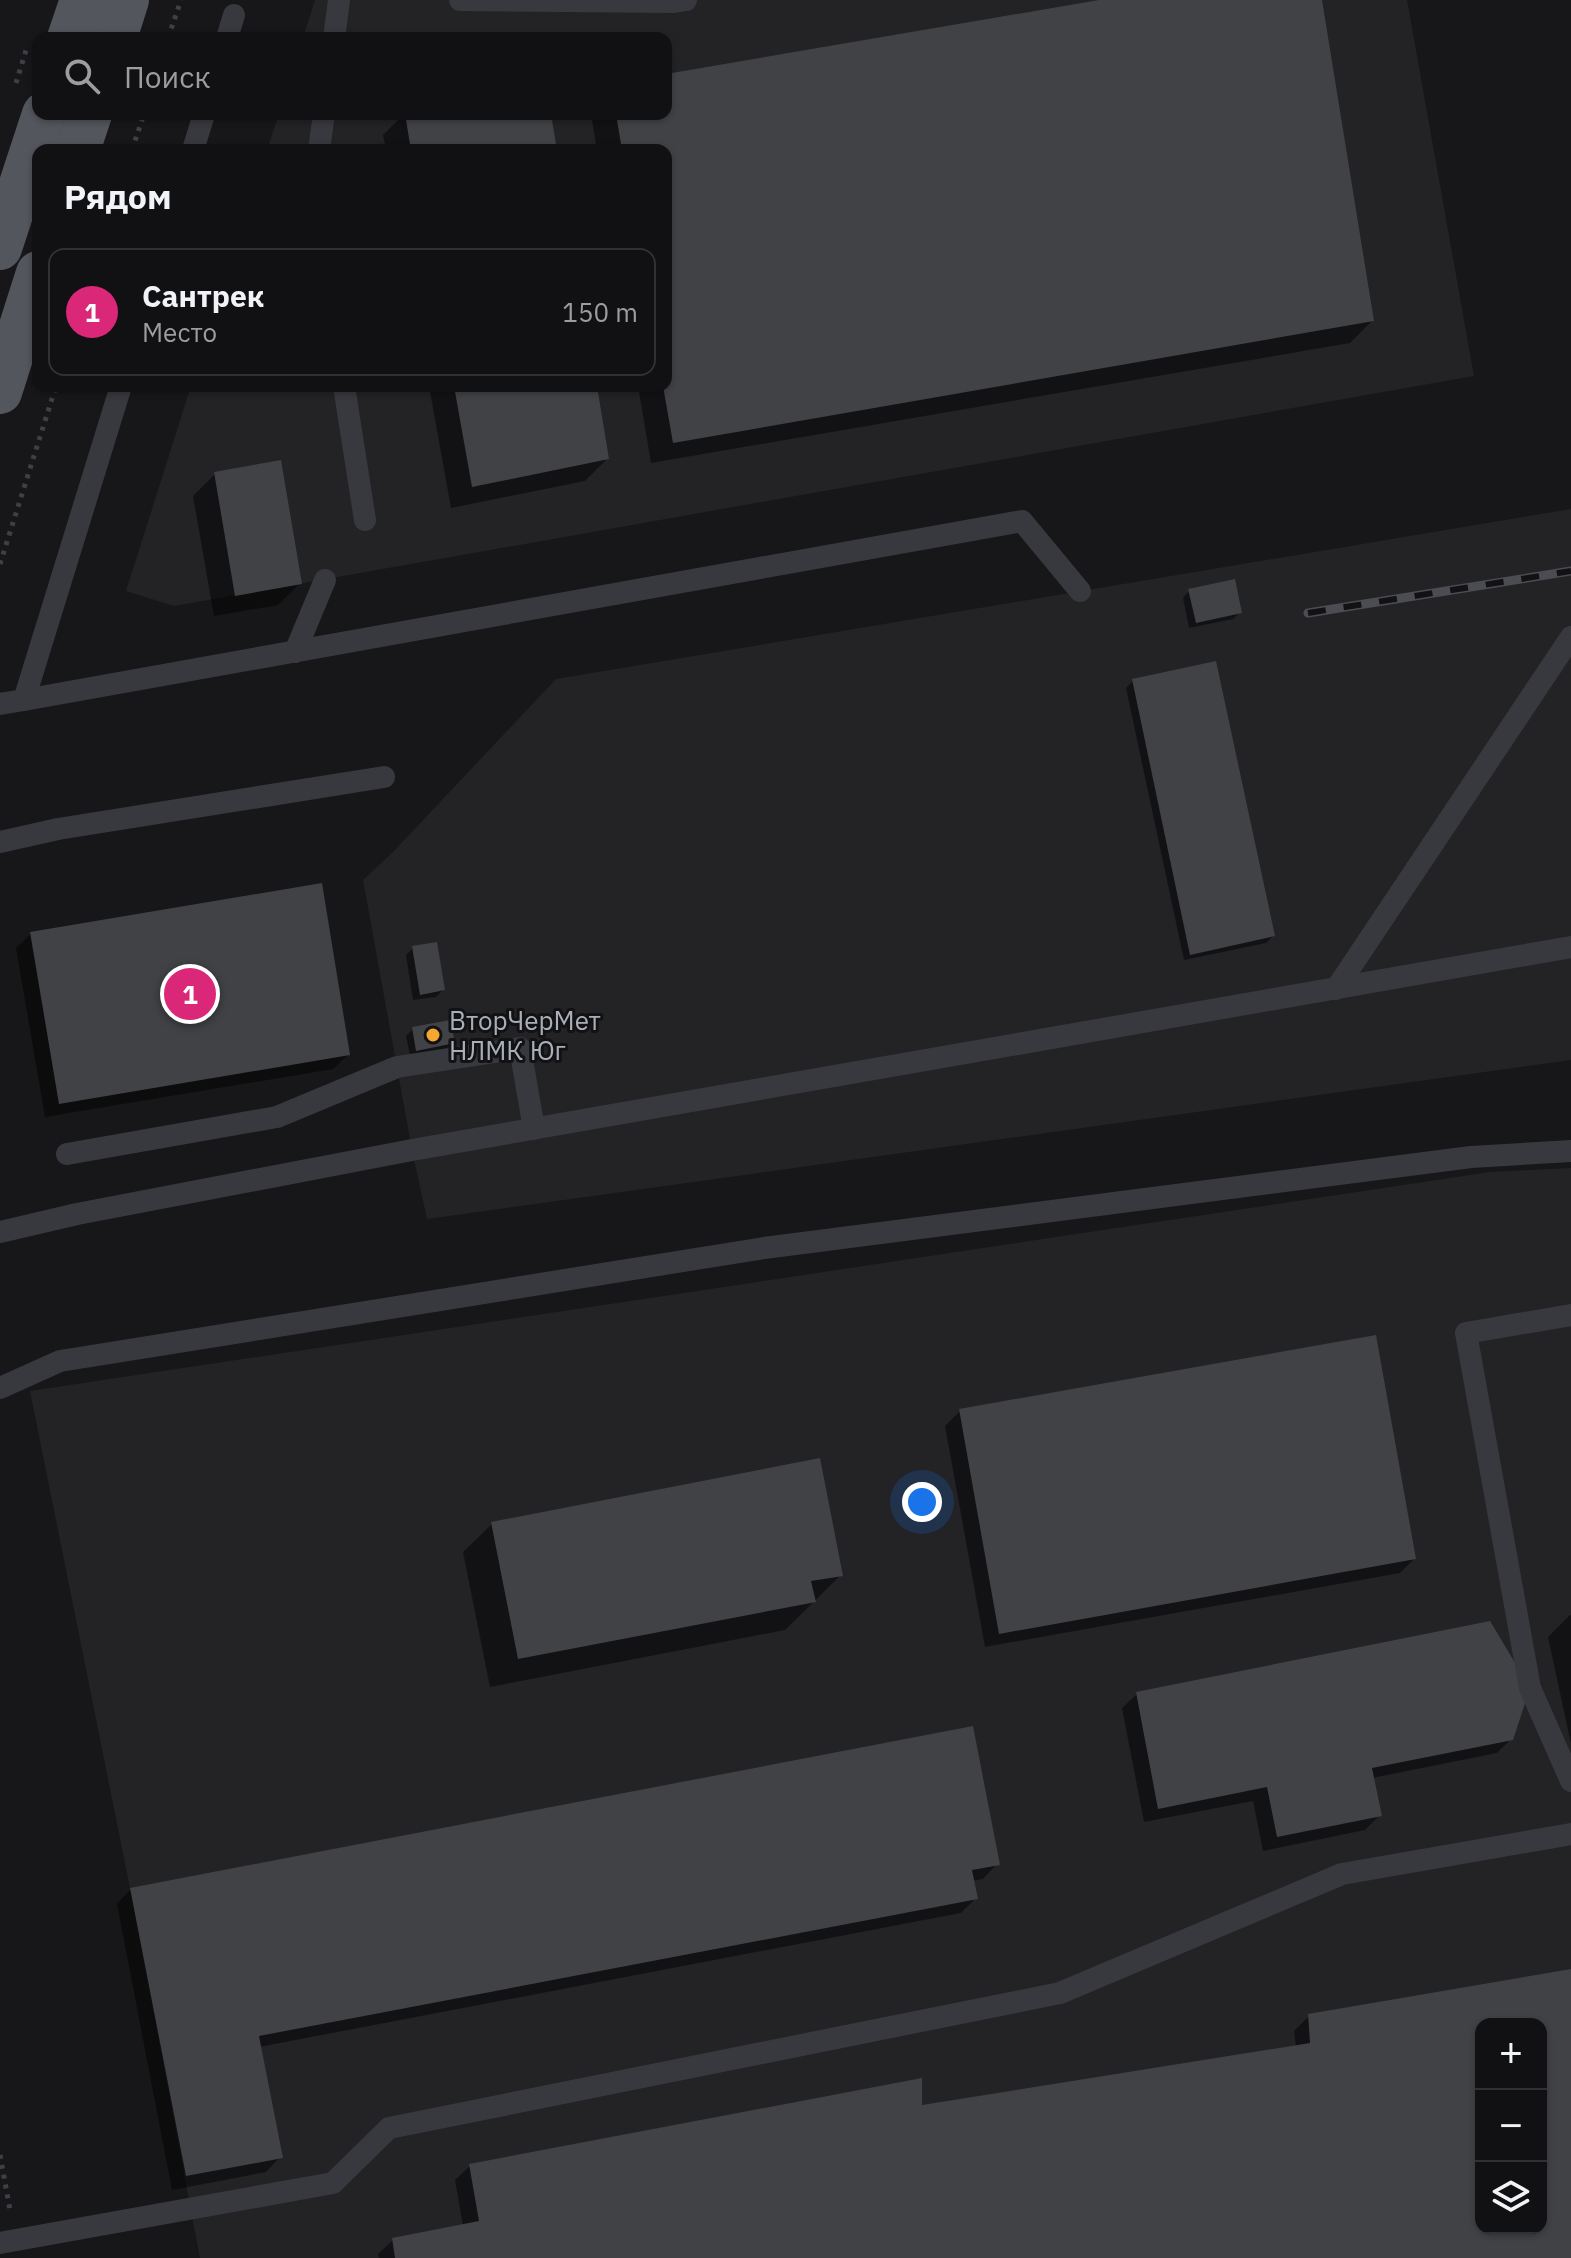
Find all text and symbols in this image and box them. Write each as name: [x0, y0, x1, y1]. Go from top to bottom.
search box: [32, 32, 672, 120]
icon: search: [60, 54, 104, 98]
text: Поиск: [124, 57, 211, 96]
text: Рядом: [64, 174, 172, 218]
text: Сантрек: [142, 276, 265, 315]
text: 1: [84, 295, 100, 329]
text: 150 m: [562, 295, 638, 329]
text: Место: [142, 315, 217, 349]
pin: 1: [164, 964, 216, 1024]
place label: ВторЧерМет НЛМК Юг: [449, 1003, 601, 1067]
marker: ВторЧерМет НЛМК Юг: [424, 1026, 442, 1044]
your location: [902, 1482, 942, 1522]
map controls: [1475, 2018, 1547, 2234]
button: +: [1475, 2018, 1547, 2090]
button: −: [1475, 2090, 1547, 2162]
button: layers: [1475, 2162, 1547, 2234]

